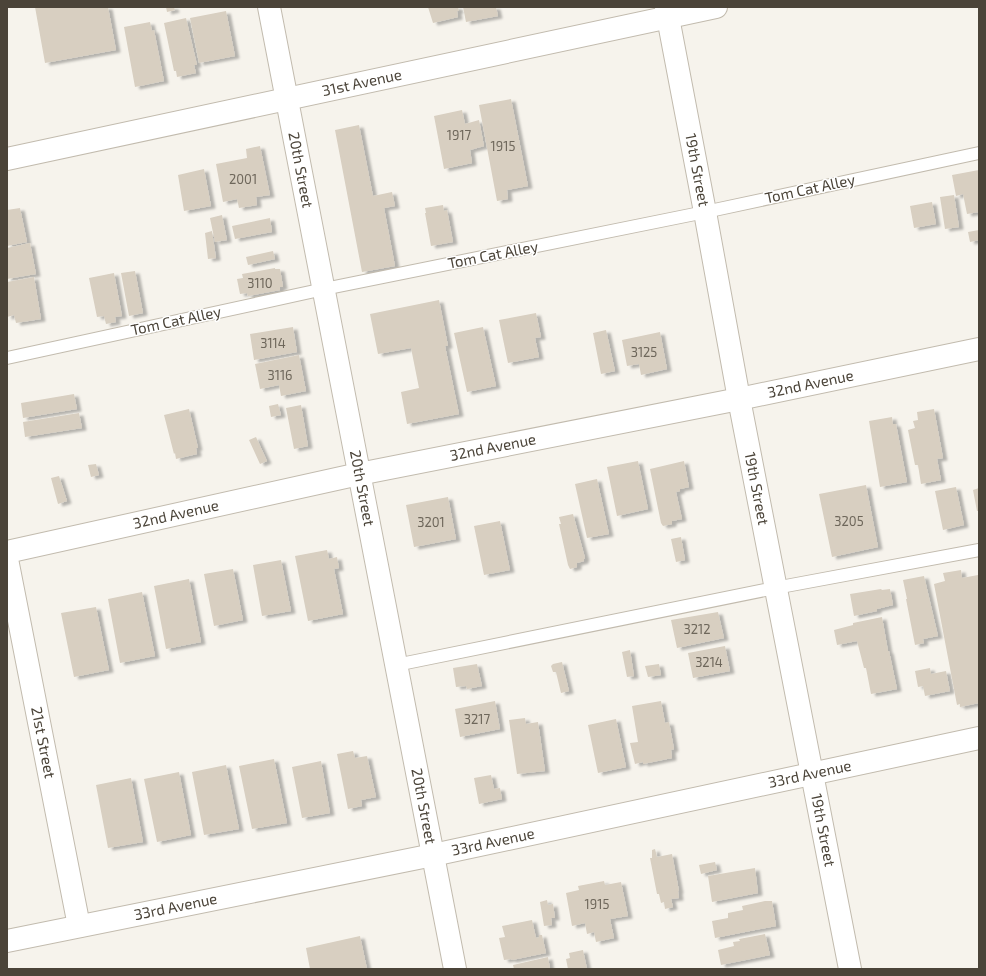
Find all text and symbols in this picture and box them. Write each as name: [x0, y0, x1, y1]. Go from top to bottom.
street label: 31st Avenue: [320, 65, 403, 99]
house number: 1917: [447, 127, 472, 143]
street label: 20th Street: [285, 130, 318, 210]
street label: 19th Street: [682, 132, 714, 208]
house number: 1915: [491, 138, 515, 154]
street label: Tom Cat Alley: [763, 170, 857, 206]
house number: 2001: [229, 171, 257, 187]
street label: Tom Cat Alley: [446, 236, 540, 272]
house number: 3110: [247, 275, 273, 291]
street label: Tom Cat Alley: [129, 302, 223, 338]
house number: 3114: [260, 335, 286, 351]
house number: 3125: [631, 344, 657, 360]
street label: 32nd Avenue: [766, 365, 855, 401]
house number: 3116: [267, 367, 293, 383]
street label: 32nd Avenue: [448, 429, 537, 464]
street label: 20th Street: [347, 448, 379, 528]
street label: 19th Street: [742, 450, 773, 527]
street label: 32nd Avenue: [131, 495, 220, 532]
house number: 3205: [834, 513, 864, 529]
house number: 3201: [417, 514, 445, 530]
house number: 3212: [683, 621, 711, 637]
house number: 3214: [695, 654, 723, 670]
street label: 21st Street: [28, 705, 60, 780]
house number: 3217: [464, 711, 491, 727]
street label: 33rd Avenue: [766, 756, 853, 791]
street label: 20th Street: [408, 767, 441, 846]
street label: 19th Street: [808, 792, 840, 868]
street label: 33rd Avenue: [450, 824, 536, 859]
street label: 33rd Avenue: [132, 889, 219, 923]
house number: 1915: [585, 896, 609, 912]

